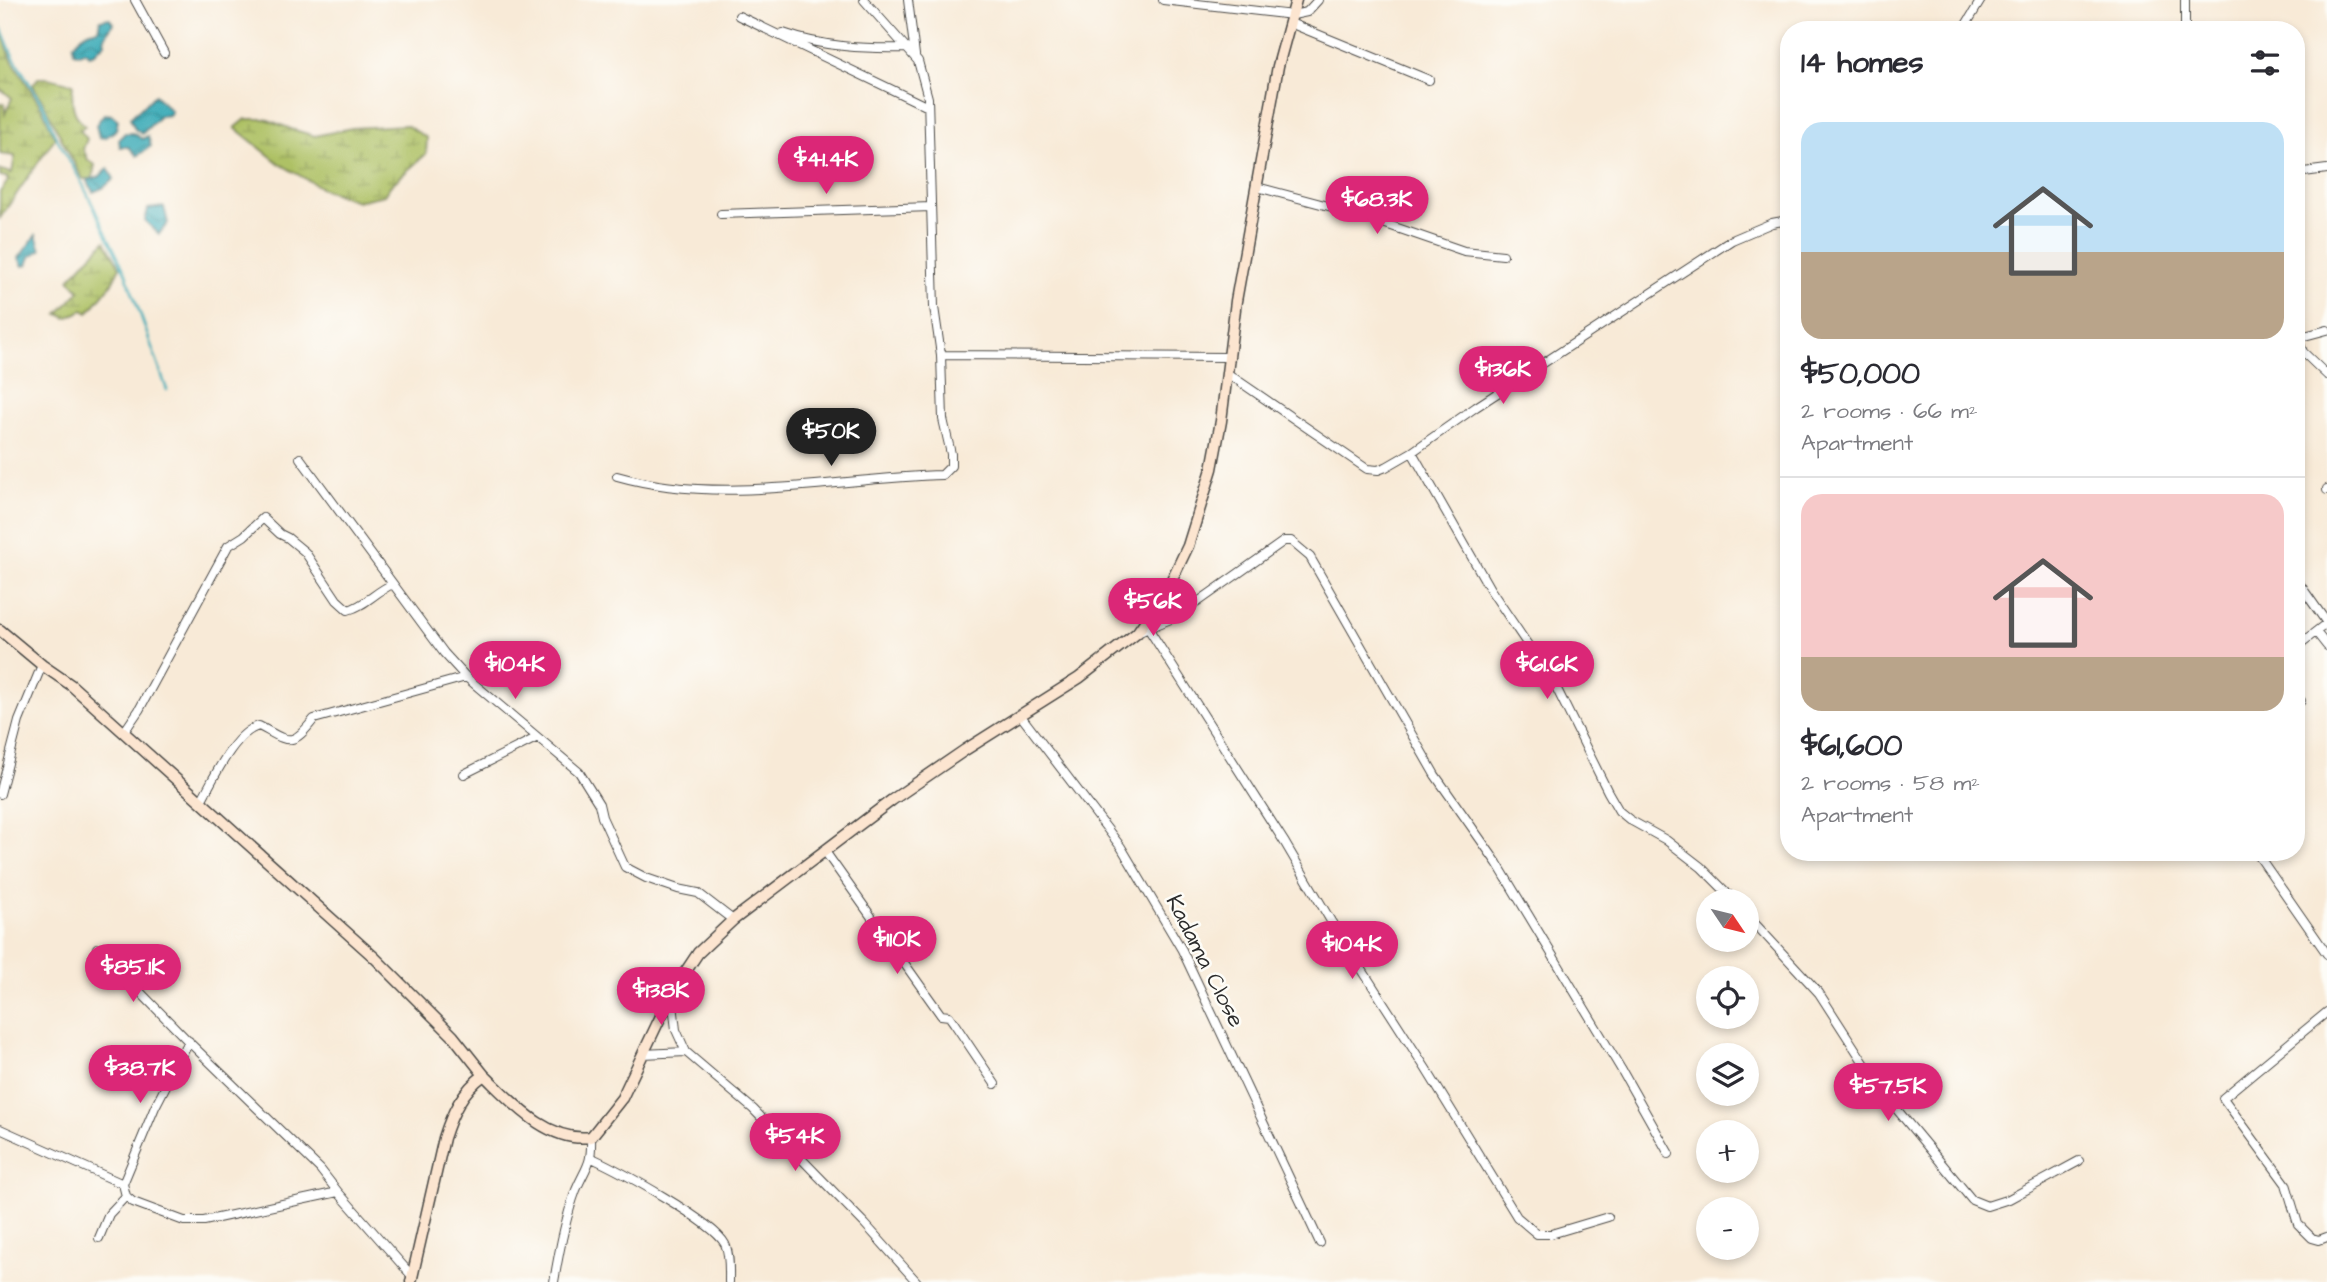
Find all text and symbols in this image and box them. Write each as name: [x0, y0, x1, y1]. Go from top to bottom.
text: 14 homes: [1801, 42, 1924, 84]
icon: filters: [2246, 44, 2284, 82]
pin: $41.4K: [769, 136, 883, 196]
text: $41.4K: [794, 143, 858, 175]
icon: home: [1980, 168, 2106, 294]
pin: $68.3K: [1320, 176, 1434, 236]
text: $68.3K: [1342, 183, 1413, 215]
pin: $136K: [1454, 346, 1552, 406]
text: $136K: [1475, 353, 1531, 385]
text: $50,000: [1801, 353, 1920, 395]
text: 2 rooms · 66 m²: [1801, 395, 1978, 427]
pin: $50K: [790, 408, 872, 468]
text: $50K: [802, 415, 860, 447]
text: Apartment: [1801, 427, 1913, 459]
icon: home: [1980, 540, 2106, 666]
pin: $56K: [1112, 578, 1194, 638]
text: $56K: [1124, 585, 1182, 617]
pin: $104K: [466, 642, 564, 701]
pin: $61.6K: [1490, 642, 1604, 701]
text: $104K: [485, 648, 545, 680]
text: $61.6K: [1516, 648, 1578, 680]
text: $61,600: [1801, 725, 1902, 767]
text: 2 rooms · 58 m²: [1801, 767, 1980, 799]
text: Apartment: [1801, 799, 1913, 831]
street label: Kadama Close: [1158, 889, 1252, 1033]
north arrow: [1696, 889, 1759, 952]
map controls: [1696, 889, 1759, 1260]
pin: $110K: [848, 916, 946, 976]
pin: $104K: [1303, 922, 1401, 981]
text: $110K: [873, 923, 921, 955]
text: $104K: [1322, 928, 1382, 960]
pin: $85.1K: [76, 944, 190, 1004]
text: $85.1K: [101, 951, 165, 983]
button: locate: [1696, 966, 1759, 1029]
pin: $138K: [612, 968, 710, 1027]
text: $138K: [633, 974, 689, 1006]
button: layers: [1696, 1043, 1759, 1106]
pin: $38.7K: [83, 1046, 197, 1105]
text: $38.7K: [105, 1052, 175, 1084]
pin: $57.5K: [1831, 1064, 1945, 1123]
text: $57.5K: [1850, 1070, 1926, 1102]
pin: $54K: [754, 1114, 836, 1173]
text: $54K: [766, 1120, 824, 1152]
button: +: [1696, 1120, 1759, 1183]
button: −: [1696, 1197, 1759, 1260]

